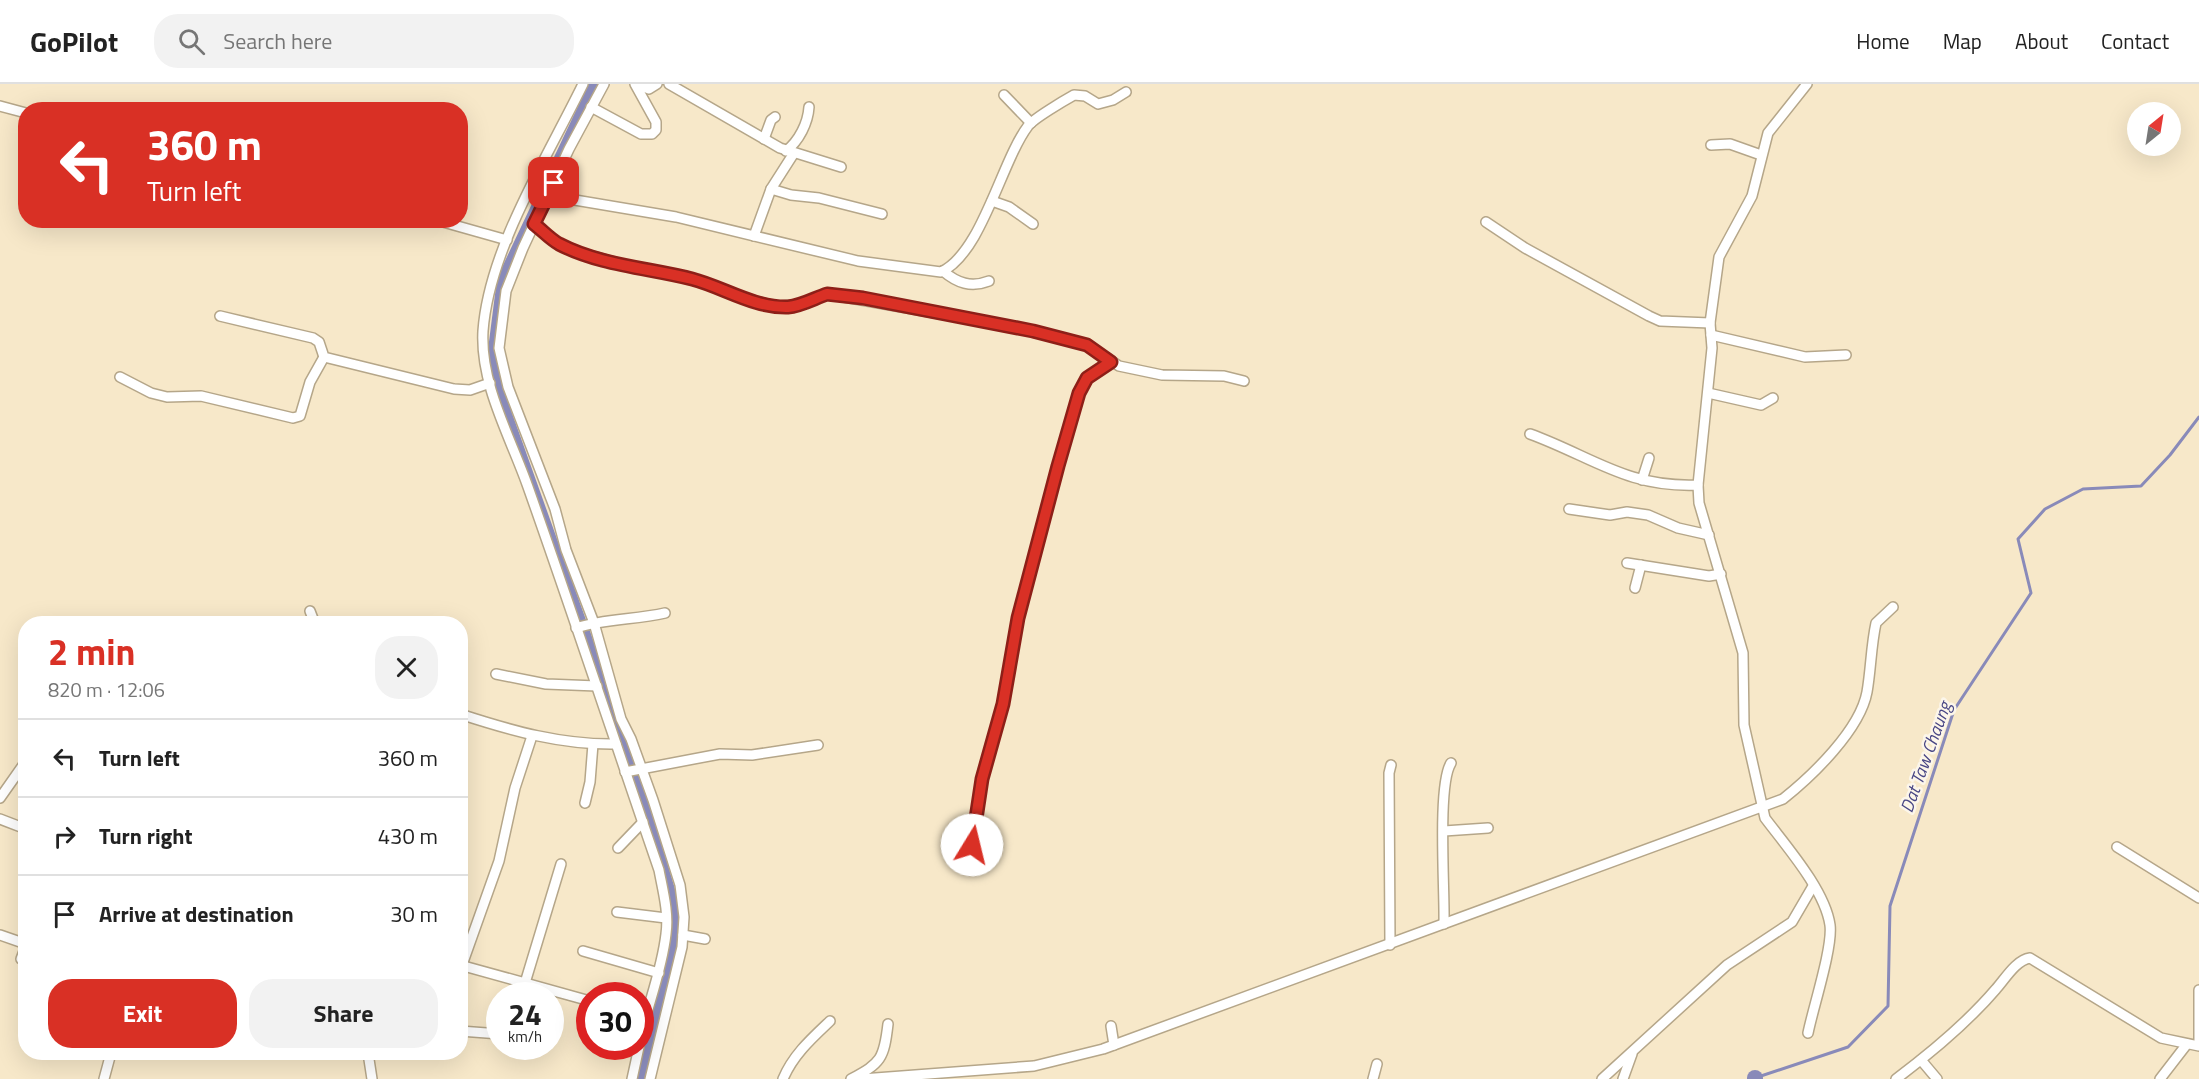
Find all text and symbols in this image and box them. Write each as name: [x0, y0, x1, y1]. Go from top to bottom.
search box: [154, 14, 574, 68]
text: GoPilot: [30, 20, 118, 63]
text: Search here: [223, 24, 332, 58]
icon: search: [175, 25, 208, 58]
text: Home: [1856, 25, 1910, 57]
text: Map: [1943, 25, 1982, 57]
text: About: [2015, 25, 2068, 57]
text: Contact: [2101, 25, 2169, 57]
north arrow: [2127, 102, 2181, 156]
map controls: [2127, 102, 2181, 156]
text: 360 m: [147, 112, 262, 176]
icon: left: [48, 126, 126, 204]
pin: [528, 157, 579, 208]
icon: arrive: [537, 166, 570, 199]
text: Turn left: [147, 170, 241, 211]
text: 2 min: [48, 624, 135, 679]
button: close: [375, 636, 438, 699]
text: 820 m · 12:06: [48, 674, 165, 705]
water label: Dat Taw Chaung: [1893, 695, 1959, 816]
text: Turn left: [99, 741, 180, 775]
text: 360 m: [378, 741, 438, 775]
icon: left: [48, 742, 81, 775]
position arrow: [940, 813, 1004, 877]
text: Turn right: [99, 819, 193, 853]
text: 430 m: [378, 819, 438, 853]
icon: right: [48, 820, 81, 853]
text: Arrive at destination: [99, 897, 294, 931]
text: 30 m: [390, 897, 438, 931]
icon: arrive: [48, 898, 81, 931]
button: Exit: [48, 979, 237, 1048]
button: Share: [249, 979, 438, 1048]
speed limit sign: 30: [576, 982, 654, 1060]
text: 24: [508, 991, 542, 1037]
text: km/h: [508, 1025, 542, 1048]

